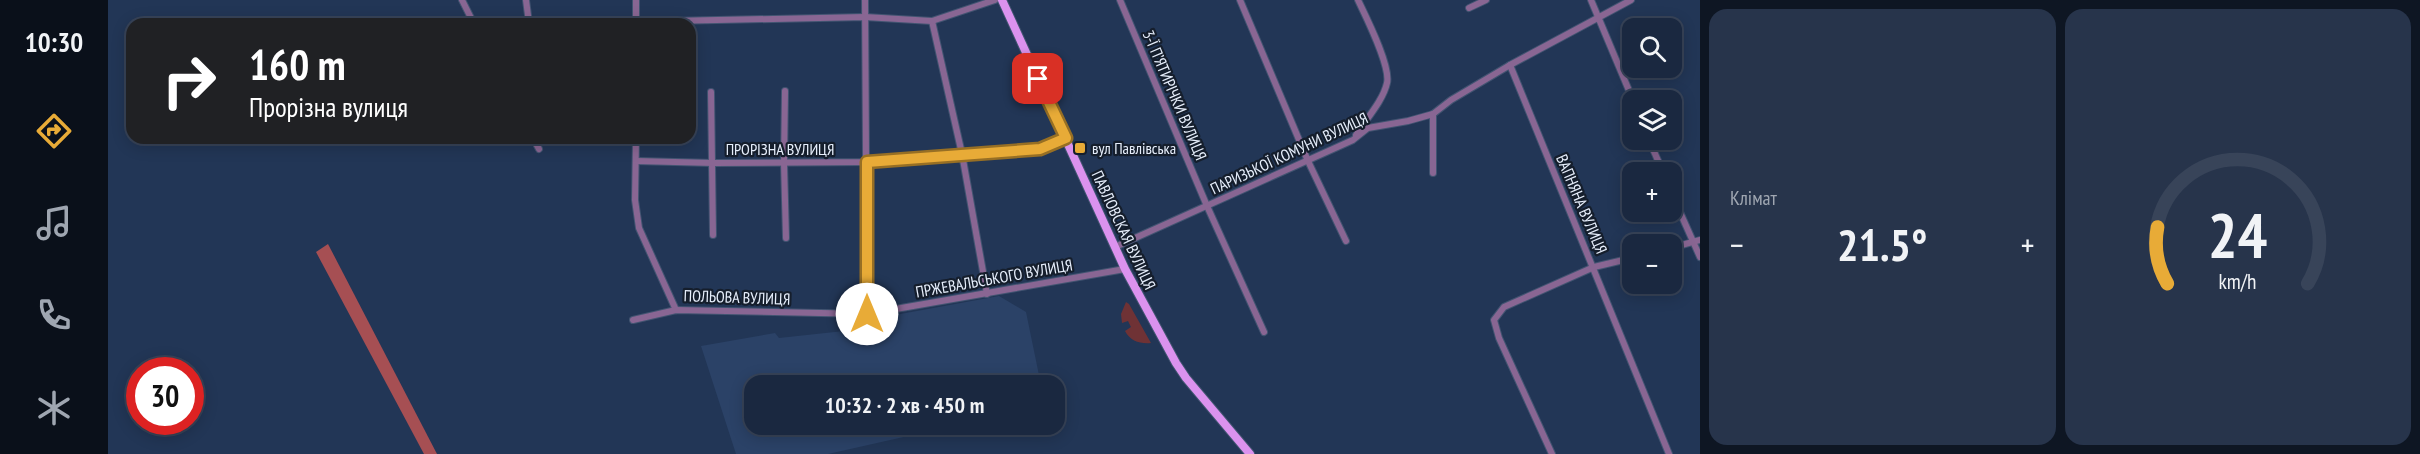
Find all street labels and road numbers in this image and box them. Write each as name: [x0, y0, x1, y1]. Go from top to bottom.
street label: 3-Ї П’ЯТИРІЧКИ ВУЛИЦЯ: [1139, 27, 1211, 163]
street label: ПАРИЗЬКОЇ КОМУНИ ВУЛИЦЯ: [1207, 108, 1371, 198]
street label: ПРОРІЗНА ВУЛИЦЯ: [726, 139, 834, 159]
street label: ВАПНЯНА ВУЛИЦЯ: [1552, 151, 1612, 257]
street label: ПАВЛОВСКАЯ ВУЛИЦЯ: [1088, 167, 1160, 293]
street label: ПРЖЕВАЛЬСЬКОГО ВУЛИЦЯ: [914, 254, 1074, 302]
street label: ПОЛЬОВА ВУЛИЦЯ: [683, 285, 791, 309]

